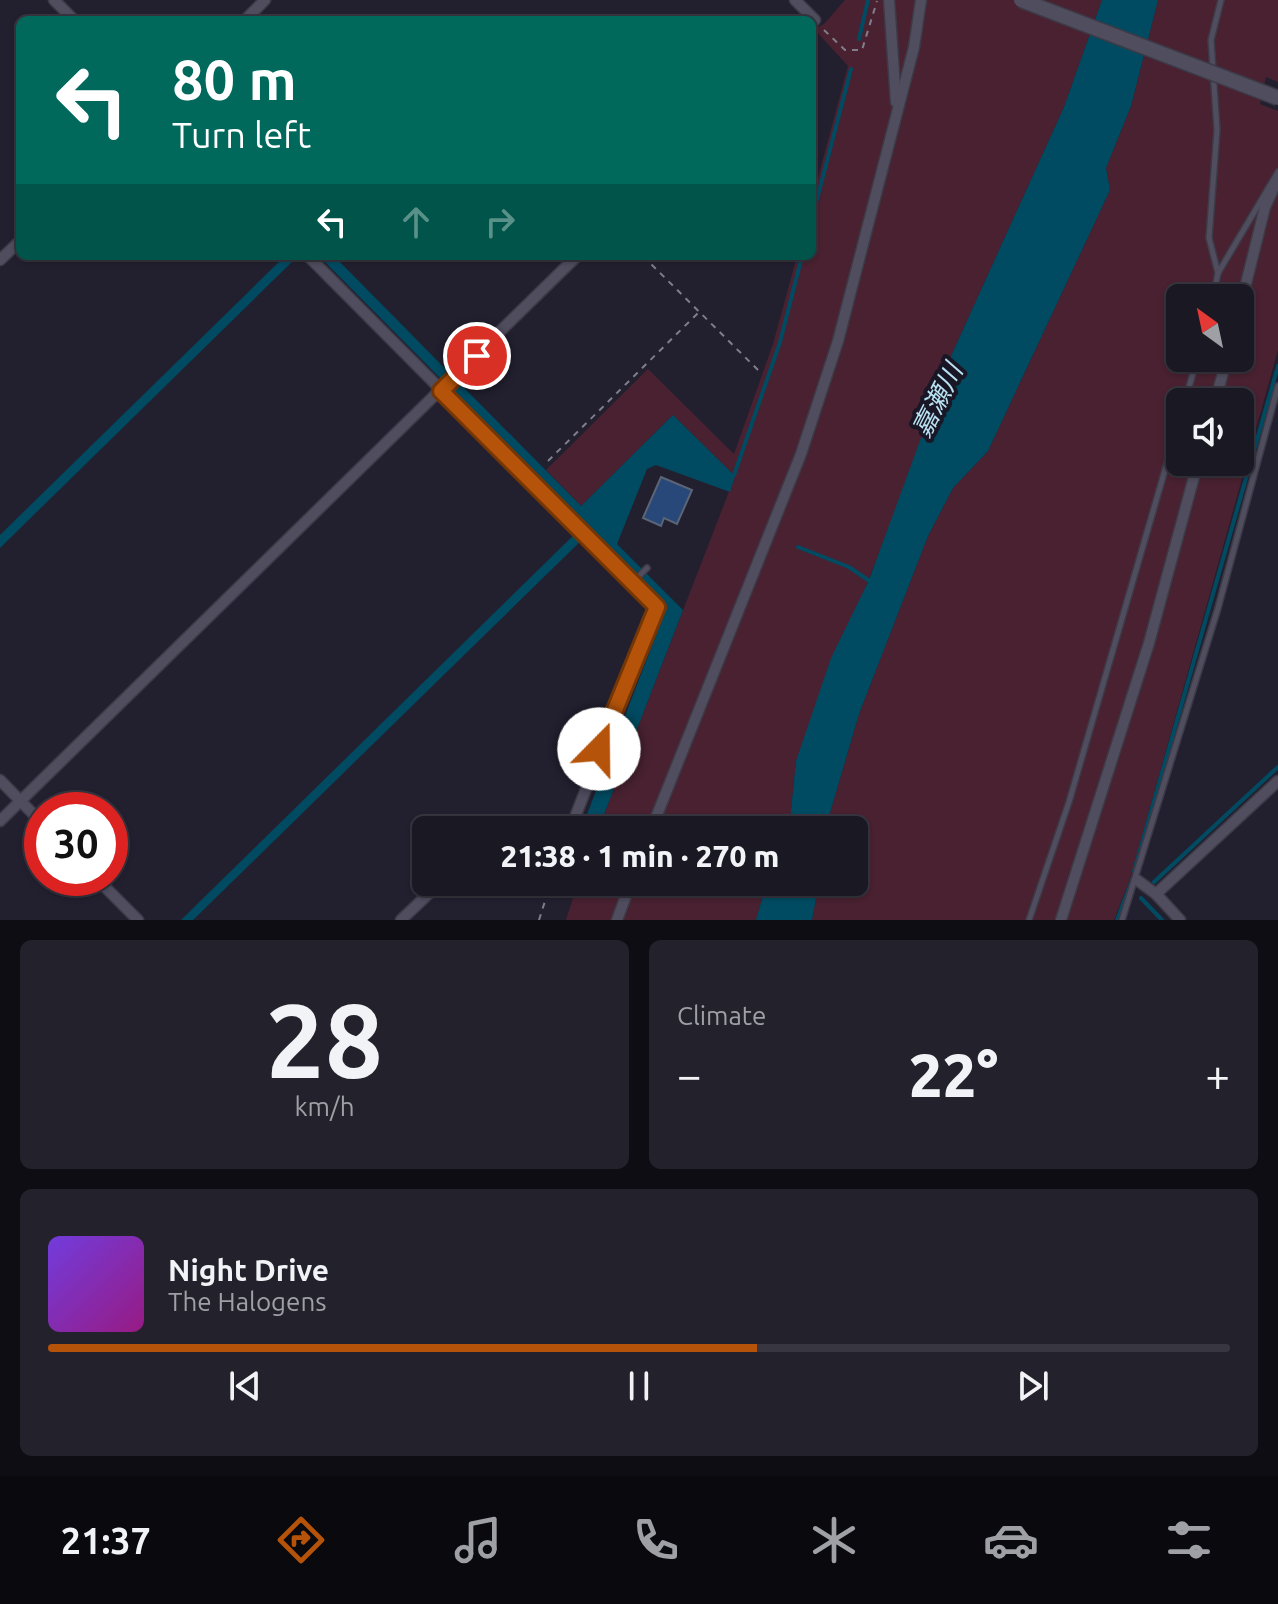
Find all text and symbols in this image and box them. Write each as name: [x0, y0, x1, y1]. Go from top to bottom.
icon: left: [40, 48, 144, 152]
text: 80 m: [172, 48, 297, 111]
text: Turn left: [172, 114, 311, 155]
icon: left: [310, 200, 354, 244]
icon: ahead: [394, 200, 438, 244]
icon: right: [478, 200, 522, 244]
north arrow: [1166, 284, 1254, 372]
map controls: [1166, 284, 1254, 476]
pin: [443, 322, 511, 390]
icon: arrive: [455, 334, 499, 378]
water label: 嘉瀬川: [906, 356, 969, 441]
button: sound: [1166, 388, 1254, 476]
position arrow: [557, 707, 641, 791]
speed limit sign: 30: [24, 792, 128, 896]
text: 21:38 · 1 min · 270 m: [501, 839, 779, 873]
text: 28: [266, 981, 383, 1098]
text: Climate: [677, 1001, 766, 1030]
text: 22°: [909, 1041, 998, 1108]
text: −: [677, 1050, 702, 1099]
text: +: [1205, 1050, 1230, 1099]
text: km/h: [294, 1092, 355, 1121]
text: Night Drive: [168, 1253, 329, 1287]
text: The Halogens: [168, 1287, 327, 1316]
icon: previous: [223, 1364, 267, 1408]
icon: pause: [617, 1364, 661, 1408]
icon: next: [1011, 1364, 1055, 1408]
icon: directions: [273, 1512, 329, 1568]
icon: music: [450, 1512, 506, 1568]
icon: phone: [628, 1512, 684, 1568]
icon: climate: [806, 1512, 862, 1568]
icon: car: [983, 1512, 1039, 1568]
icon: filters: [1161, 1512, 1217, 1568]
text: 21:37: [61, 1520, 151, 1561]

